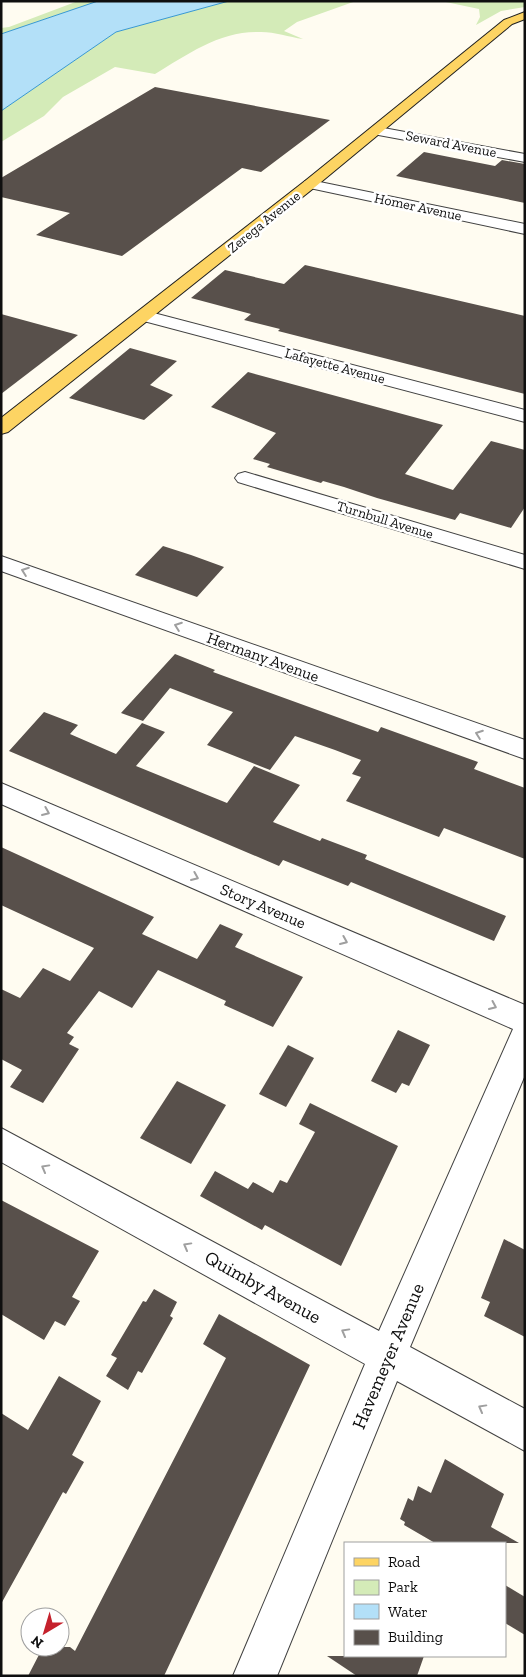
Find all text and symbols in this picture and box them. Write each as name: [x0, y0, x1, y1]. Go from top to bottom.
street label: Seward Avenue: [404, 127, 498, 161]
street label: Zerega Avenue: [224, 187, 304, 257]
street label: Homer Avenue: [373, 189, 464, 225]
street label: Lafayette Avenue: [283, 344, 387, 388]
street label: Turnbull Avenue: [335, 497, 436, 543]
one-way arrow: [21, 567, 29, 577]
one-way arrow: [174, 622, 182, 632]
street label: Hermany Avenue: [204, 628, 322, 686]
one-way arrow: [475, 730, 484, 740]
one-way arrow: [41, 806, 50, 817]
one-way arrow: [190, 870, 199, 881]
street label: Story Avenue: [217, 879, 309, 933]
one-way arrow: [339, 935, 348, 946]
one-way arrow: [488, 1000, 497, 1010]
one-way arrow: [41, 1164, 50, 1174]
one-way arrow: [184, 1242, 193, 1252]
street label: Quimby Avenue: [201, 1246, 325, 1328]
street label: Havemeyer Avenue: [347, 1280, 429, 1432]
one-way arrow: [341, 1329, 350, 1339]
one-way arrow: [478, 1404, 487, 1414]
legend: [344, 1542, 506, 1657]
text: Road: [388, 1553, 421, 1571]
text: Park: [388, 1578, 418, 1596]
text: Water: [388, 1603, 428, 1621]
north arrow: [20, 1607, 70, 1657]
text: Building: [388, 1628, 443, 1646]
text: N: [28, 1632, 47, 1652]

